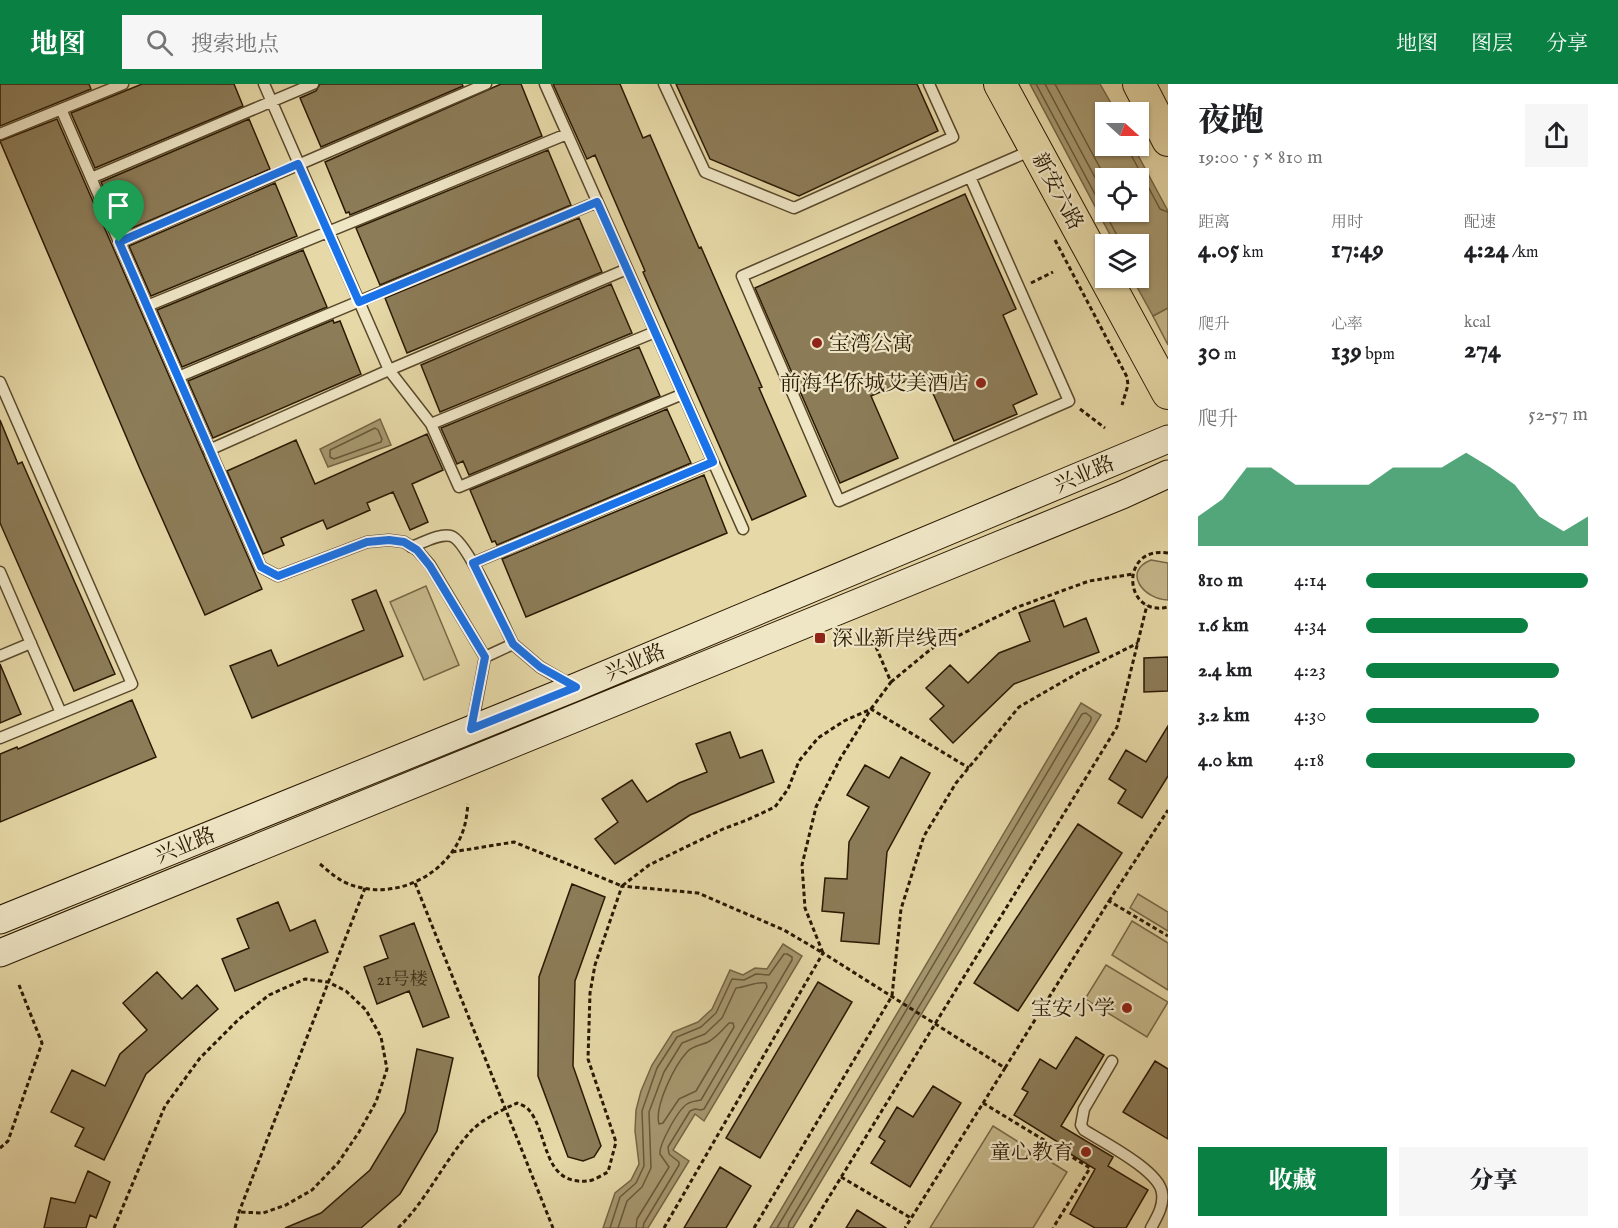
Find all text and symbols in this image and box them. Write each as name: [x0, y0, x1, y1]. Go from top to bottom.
search box: [122, 15, 542, 69]
icon: search: [143, 26, 176, 59]
text: 地图: [30, 28, 86, 63]
text: 搜索地点: [191, 31, 279, 59]
text: 地图: [1396, 31, 1438, 58]
text: 图层: [1471, 31, 1513, 58]
text: 分享: [1546, 31, 1588, 58]
text: 夜跑: [1198, 101, 1264, 143]
north arrow: [1095, 102, 1149, 156]
map controls: [1095, 102, 1149, 288]
button: share: [1525, 104, 1588, 167]
text: 19:00 · 5 × 810 m: [1198, 145, 1323, 170]
street label: 新安六路: [1025, 148, 1088, 235]
button: locate: [1095, 168, 1149, 222]
pin: [93, 180, 144, 242]
icon: arrive: [102, 189, 135, 222]
text: 距离: [1198, 213, 1230, 233]
text: 用时: [1331, 213, 1363, 233]
text: 配速: [1464, 213, 1496, 233]
text: 4.05: [1198, 233, 1239, 266]
text: 17:49: [1331, 233, 1384, 266]
text: 4:24: [1464, 233, 1509, 266]
button: layers: [1095, 234, 1149, 288]
text: km: [1239, 243, 1264, 263]
text: /km: [1509, 243, 1538, 263]
text: kcal: [1464, 313, 1491, 333]
text: 爬升: [1198, 315, 1230, 335]
text: 心率: [1331, 315, 1363, 335]
place label: 宝湾公寓: [829, 331, 913, 358]
text: 274: [1464, 333, 1501, 366]
text: 30: [1198, 335, 1220, 368]
text: 139: [1331, 335, 1362, 368]
marker: 宝湾公寓: [810, 336, 824, 350]
text: m: [1220, 345, 1236, 365]
text: bpm: [1362, 345, 1395, 365]
place label: 前海华侨城艾美酒店: [780, 371, 969, 398]
marker: 前海华侨城艾美酒店: [974, 376, 988, 390]
text: 52–57 m: [1528, 402, 1588, 427]
text: 爬升: [1198, 407, 1238, 432]
street label: 兴业路: [1050, 451, 1119, 500]
text: 810 m: [1198, 568, 1243, 593]
text: 4:14: [1294, 568, 1326, 593]
text: 1.6 km: [1198, 613, 1249, 638]
text: 4:34: [1294, 613, 1326, 638]
place label: 深业新岸线西: [832, 626, 958, 653]
marker: 深业新岸线西: [813, 631, 827, 645]
street label: 兴业路: [601, 639, 670, 688]
text: 2.4 km: [1198, 658, 1252, 683]
text: 4:23: [1294, 658, 1326, 683]
text: 3.2 km: [1198, 703, 1250, 728]
text: 4:30: [1294, 703, 1326, 728]
text: 4.0 km: [1198, 748, 1253, 773]
text: 4:18: [1294, 748, 1324, 773]
street label: 兴业路: [151, 822, 220, 871]
house number: 21号楼: [376, 969, 428, 992]
place label: 宝安小学: [1031, 996, 1115, 1023]
marker: 宝安小学: [1120, 1001, 1134, 1015]
place label: 童心教育: [990, 1140, 1074, 1167]
marker: 童心教育: [1079, 1145, 1093, 1159]
button: 收藏: [1198, 1147, 1387, 1216]
button: 分享: [1399, 1147, 1588, 1216]

